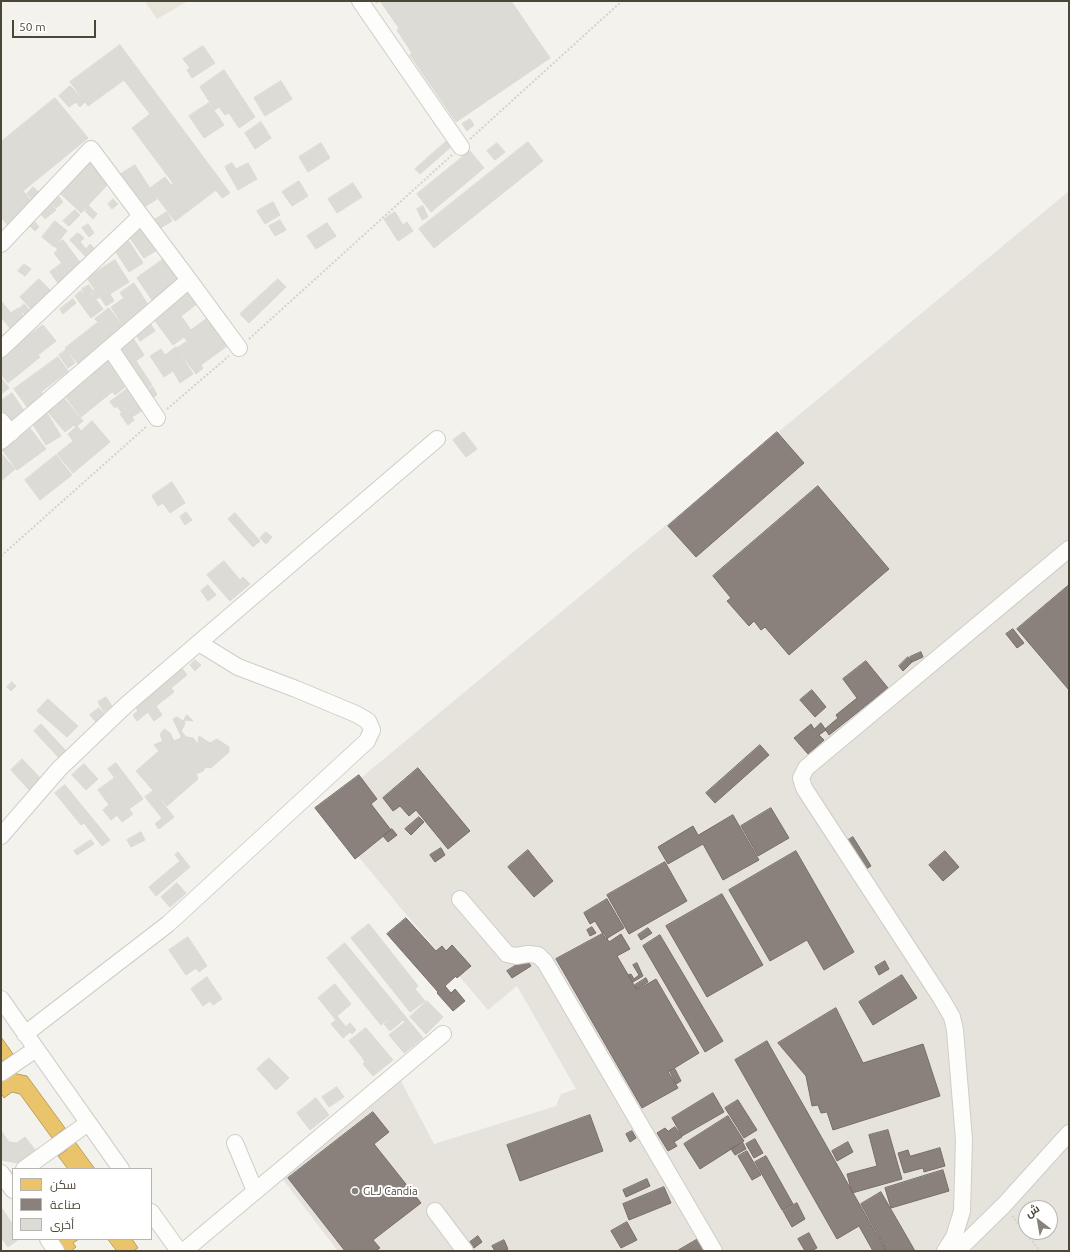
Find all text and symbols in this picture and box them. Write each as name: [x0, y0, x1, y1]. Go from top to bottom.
scale bar: [14, 12, 98, 38]
text: 50 m: [19, 20, 46, 33]
legend: [12, 1168, 152, 1240]
text: سكن: [50, 1178, 76, 1191]
place label: GLJ Candia: [363, 1184, 418, 1198]
marker: GLJ Candia: [350, 1186, 360, 1196]
text: صناعة: [50, 1198, 81, 1211]
north arrow: [1018, 1200, 1058, 1240]
text: ش: [1023, 1202, 1041, 1219]
text: أخرى: [50, 1218, 74, 1231]

